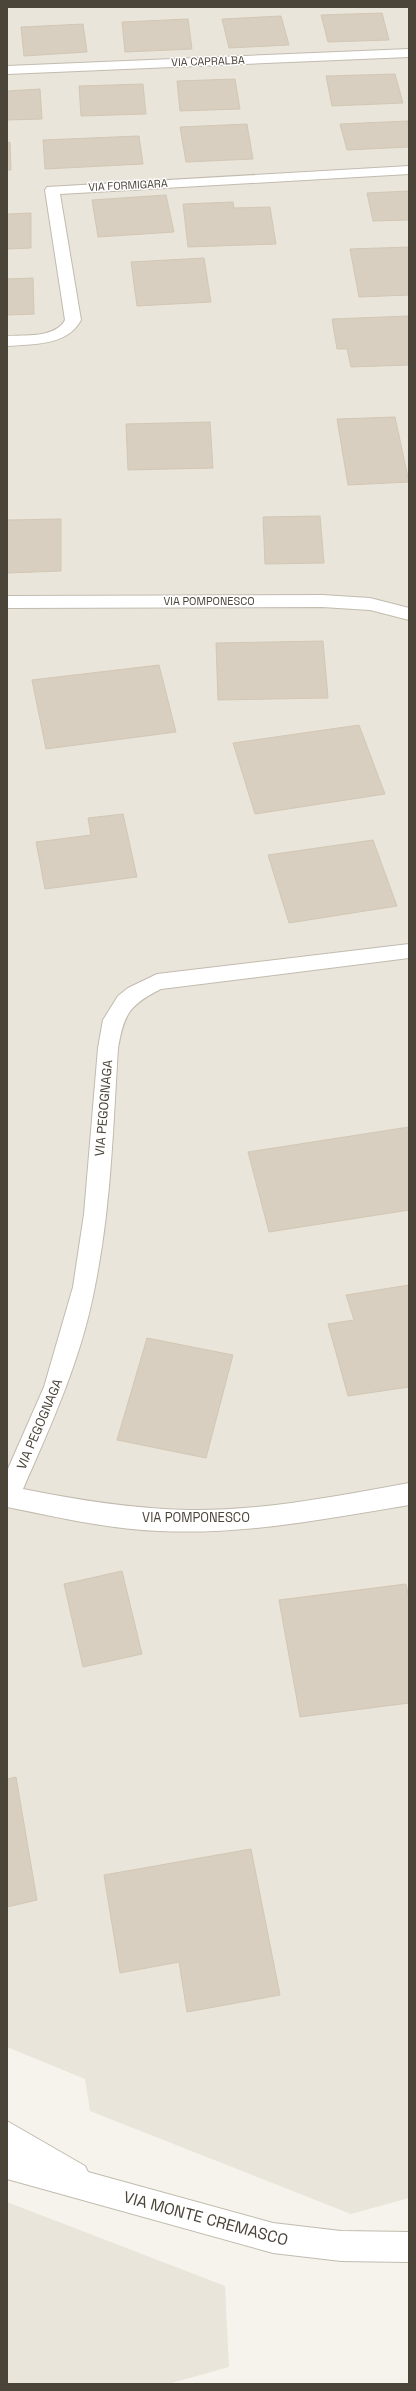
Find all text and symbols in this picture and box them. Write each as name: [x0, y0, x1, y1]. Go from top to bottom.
street label: VIA CAPRALBA: [171, 53, 245, 69]
street label: VIA FORMIGARA: [88, 176, 168, 194]
street label: VIA POMPONESCO: [163, 594, 255, 608]
street label: VIA PEGOGNAGA: [91, 1059, 116, 1157]
street label: VIA PEGOGNAGA: [13, 1376, 66, 1472]
street label: VIA POMPONESCO: [142, 1509, 250, 1526]
street label: VIA MONTE CREMASCO: [121, 2186, 290, 2251]

